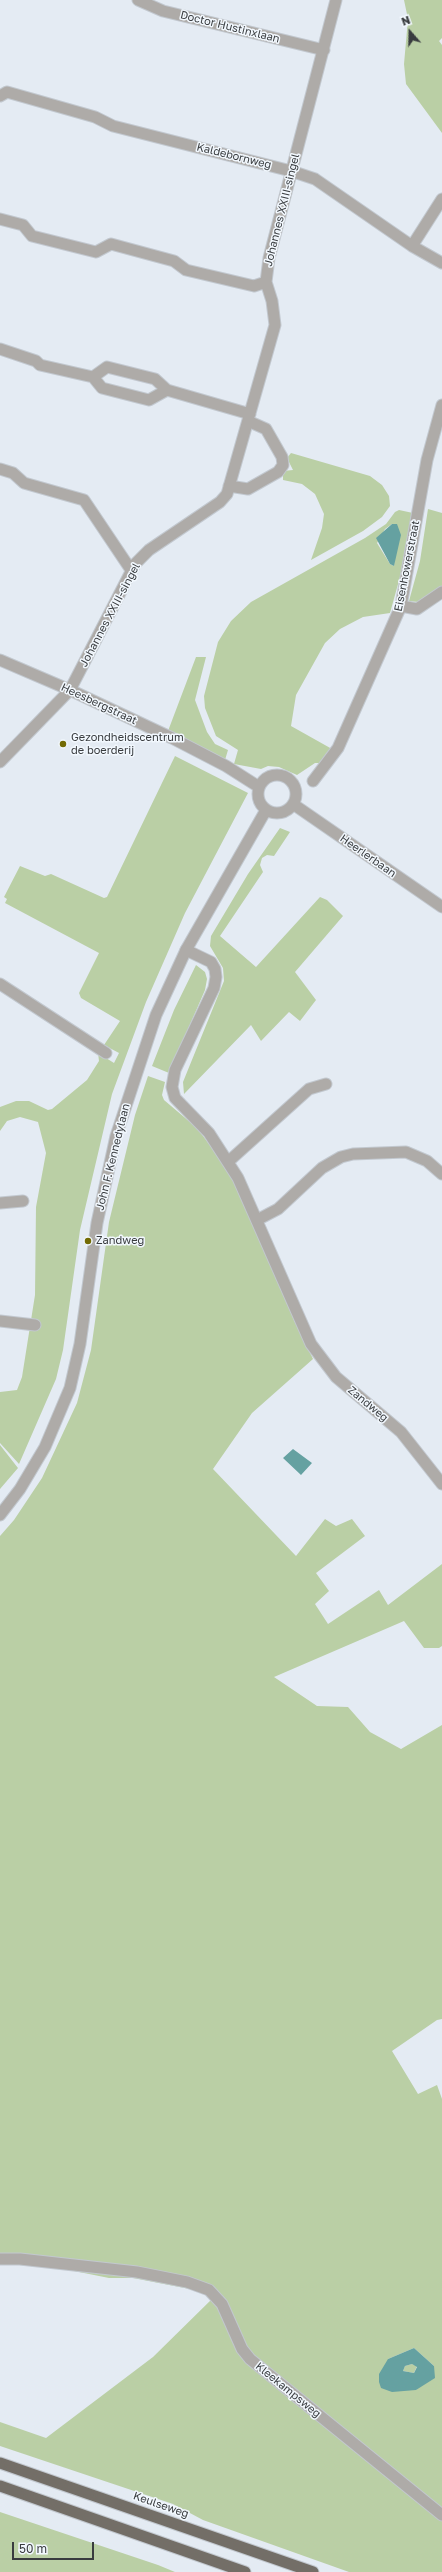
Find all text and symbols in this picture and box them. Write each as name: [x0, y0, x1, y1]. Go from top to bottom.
street label: Doctor Hustinxlaan: [179, 8, 281, 46]
north arrow: [390, 12, 430, 52]
text: N: [400, 13, 412, 28]
street label: Kaldebornweg: [195, 140, 273, 172]
street label: Johannes XXIII-singel: [262, 152, 302, 268]
street label: Eisenhowerstraat: [392, 519, 422, 613]
street label: Johannes XXIII-singel: [77, 561, 143, 669]
street label: Heesbergstraat: [59, 681, 139, 727]
place label: Gezondheidscentrum de boerderij: [71, 731, 184, 757]
marker: Gezondheidscentrum de boerderij: [58, 739, 68, 749]
street label: Heerlerbaan: [337, 832, 399, 880]
street label: John F. Kennedylaan: [93, 1102, 133, 1212]
place label: Zandweg: [96, 1234, 144, 1248]
marker: Zandweg: [83, 1236, 93, 1246]
street label: Zandweg: [345, 1383, 391, 1425]
street label: Kleekampsweg: [253, 2360, 323, 2420]
street label: Keulseweg: [131, 2489, 191, 2521]
scale bar: [14, 2534, 96, 2560]
text: 50 m: [19, 2541, 47, 2556]

